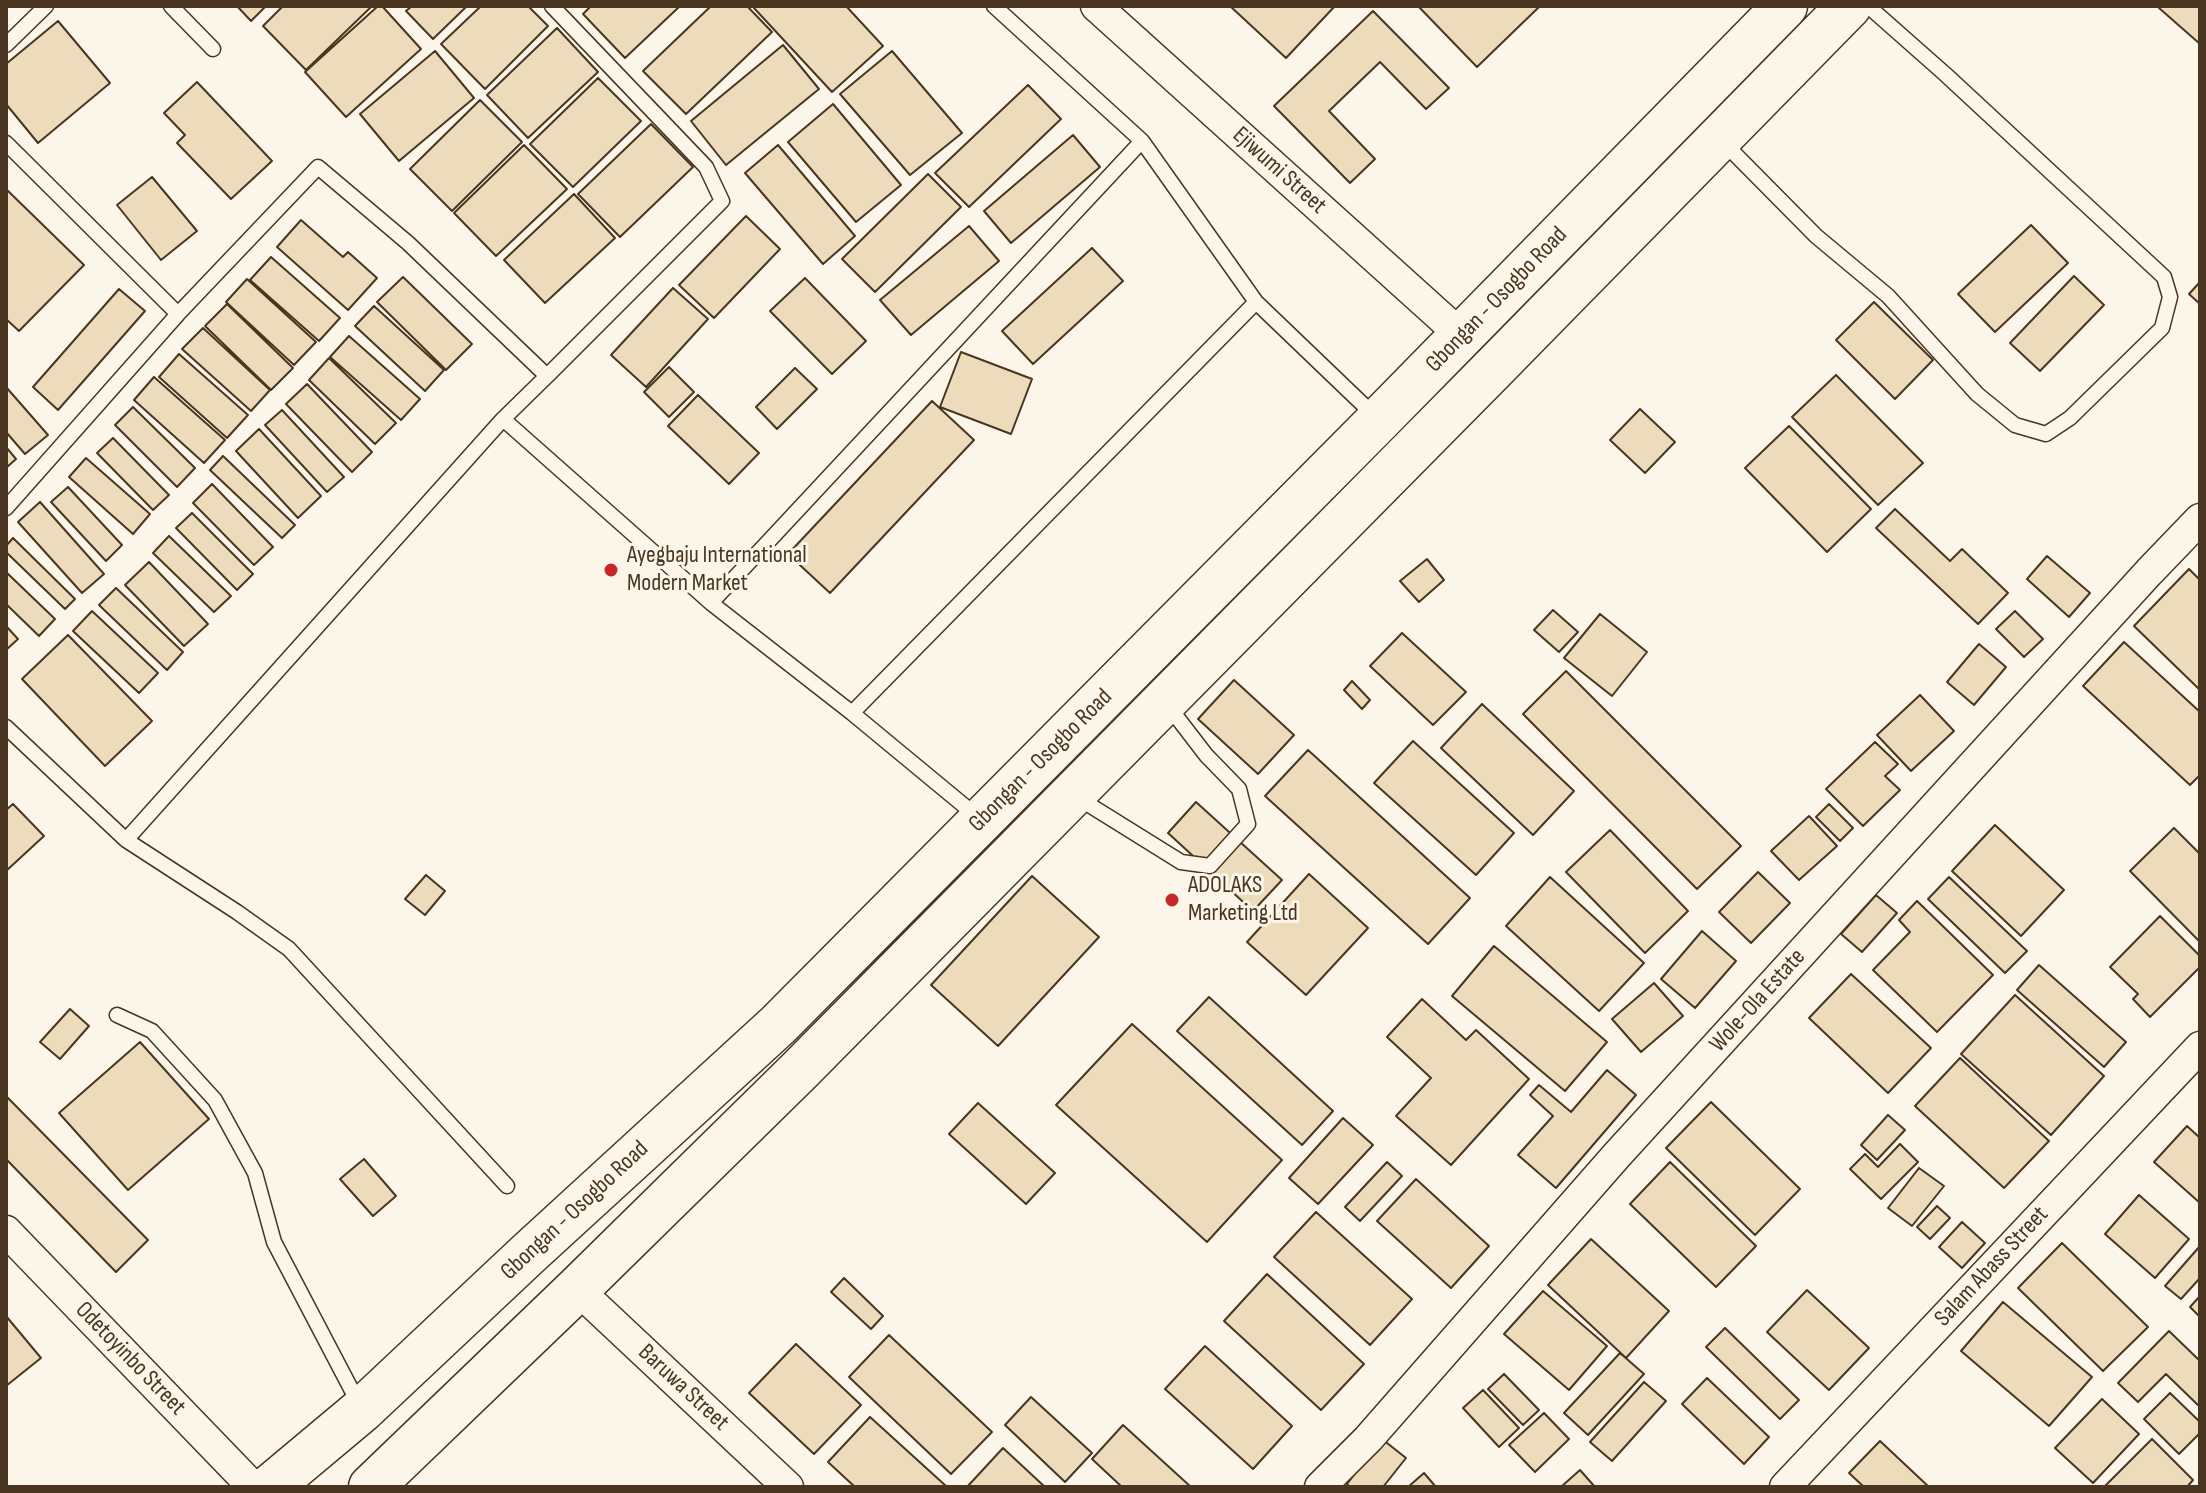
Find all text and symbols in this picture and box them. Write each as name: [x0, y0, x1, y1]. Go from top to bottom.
street label: Ejiwumi Street: [1226, 121, 1332, 221]
street label: Gbongan - Osogbo Road: [1420, 221, 1574, 379]
place label: Ayegbaju International Modern Market: [627, 542, 807, 598]
marker: Ayegbaju International Modern Market: [602, 561, 620, 579]
street label: Gbongan - Osogbo Road: [963, 683, 1119, 839]
place label: ADOLAKS Marketing Ltd: [1188, 872, 1298, 928]
marker: ADOLAKS Marketing Ltd: [1163, 891, 1181, 909]
street label: Wole-Ola Estate: [1704, 943, 1812, 1059]
street label: Gbongan - Osogbo Road: [495, 1135, 655, 1287]
street label: Salam Abass Street: [1929, 1201, 2055, 1333]
street label: Odetoyinbo Street: [69, 1296, 191, 1422]
street label: Baruwa Street: [632, 1339, 734, 1437]

